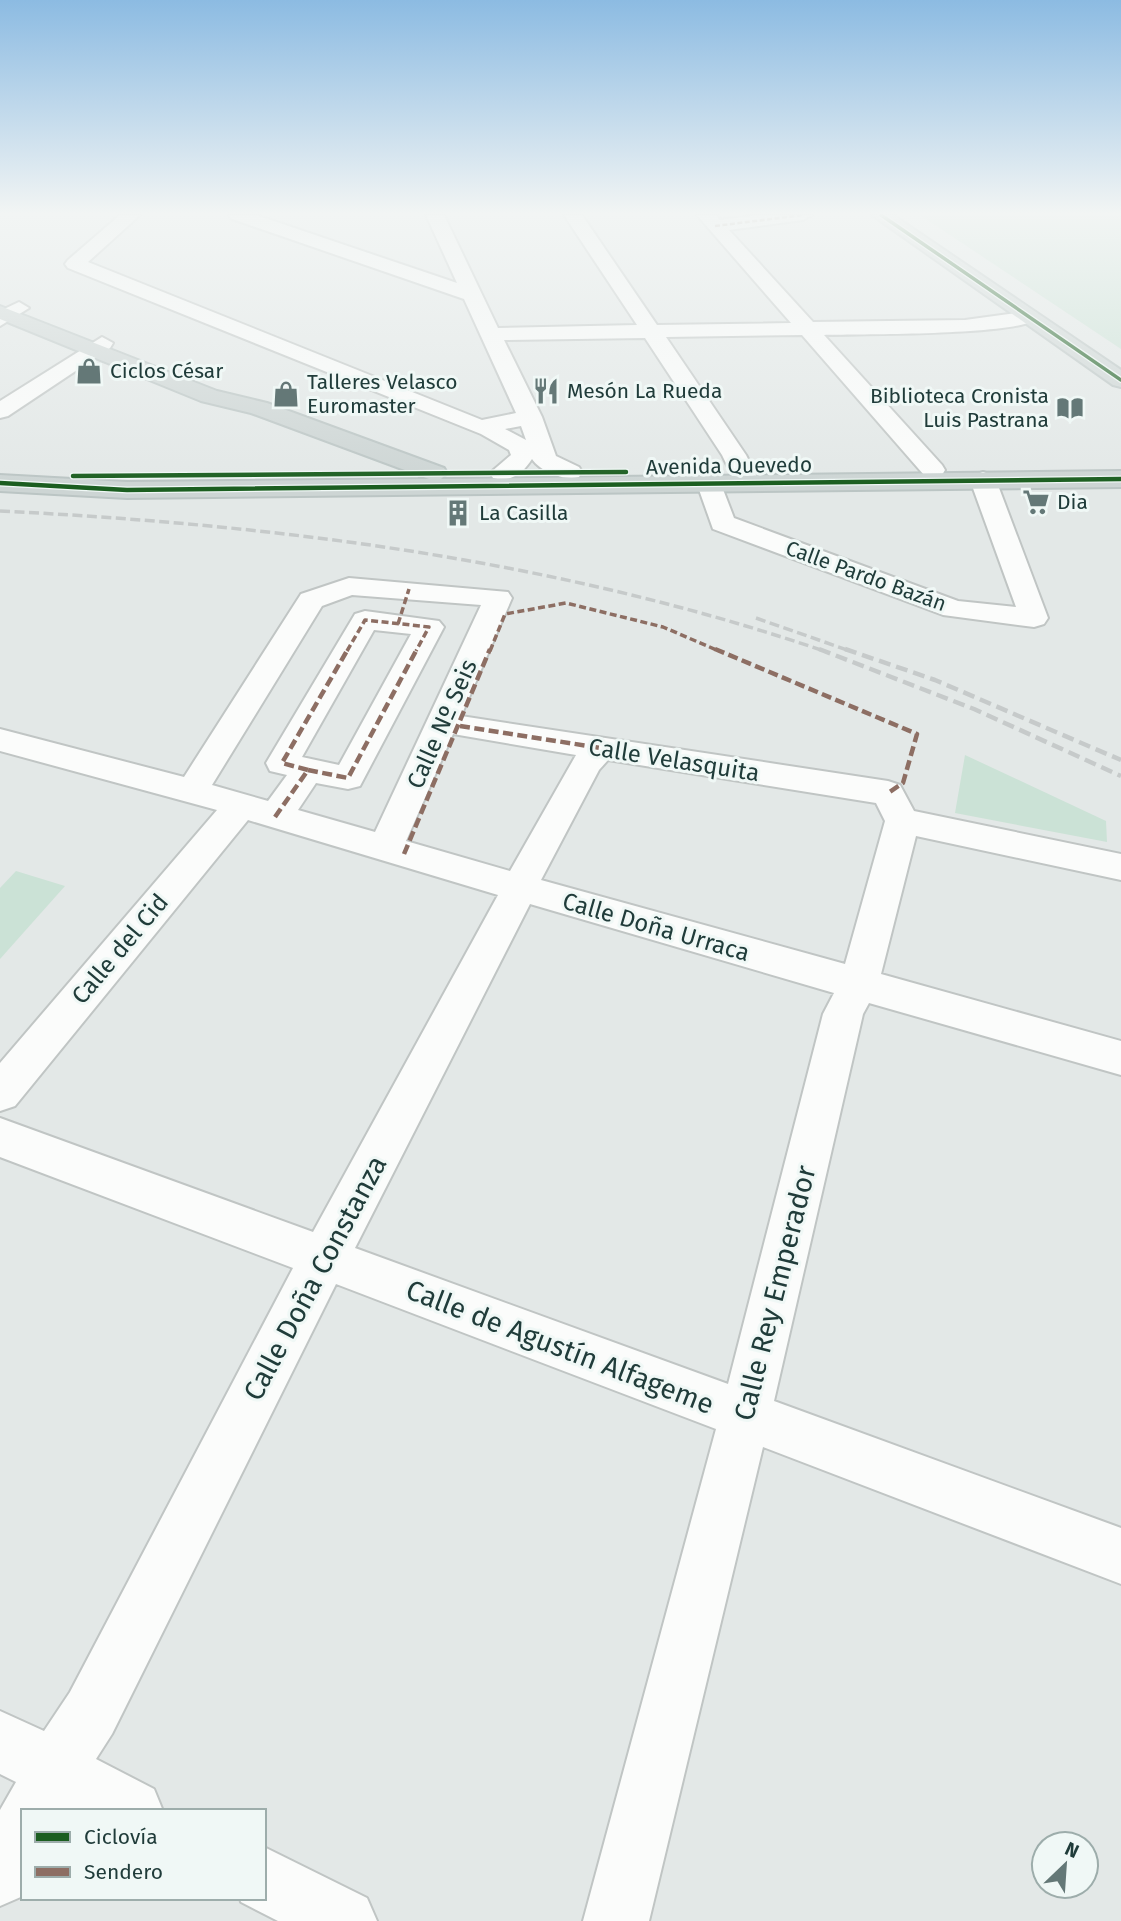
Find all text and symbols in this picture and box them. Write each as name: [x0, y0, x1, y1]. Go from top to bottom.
shop icon: Ciclos César: [74, 356, 104, 386]
place label: Ciclos César: [110, 358, 223, 384]
place label: Talleres Velasco Euromaster: [307, 369, 458, 419]
restaurant icon: Mesón La Rueda: [531, 376, 561, 406]
place label: Mesón La Rueda: [567, 378, 722, 404]
shop icon: Talleres Velasco Euromaster: [271, 379, 301, 409]
place label: Biblioteca Cronista Luis Pastrana: [870, 383, 1049, 433]
library icon: Biblioteca Cronista Luis Pastrana: [1055, 393, 1085, 423]
street label: Avenida Quevedo: [646, 452, 812, 480]
supermarket icon: Dia: [1021, 487, 1051, 517]
place label: Dia: [1057, 489, 1088, 515]
building icon: La Casilla: [443, 498, 473, 528]
place label: La Casilla: [479, 500, 568, 526]
street label: Calle Pardo Bazán: [782, 535, 950, 617]
street label: Calle Nº Seis: [401, 655, 483, 793]
street label: Calle Velasquita: [586, 733, 762, 787]
street label: Calle Doña Urraca: [559, 887, 753, 967]
street label: Calle del Cid: [66, 888, 174, 1010]
street label: Calle Doña Constanza: [237, 1150, 393, 1406]
street label: Calle Rey Emperador: [727, 1162, 823, 1424]
street label: Calle de Agustín Alfageme: [402, 1273, 718, 1421]
legend: [21, 1809, 266, 1900]
text: Ciclovía: [84, 1824, 158, 1850]
north arrow: [1030, 1830, 1100, 1900]
text: N: [1061, 1837, 1083, 1863]
text: Sendero: [84, 1859, 163, 1885]

